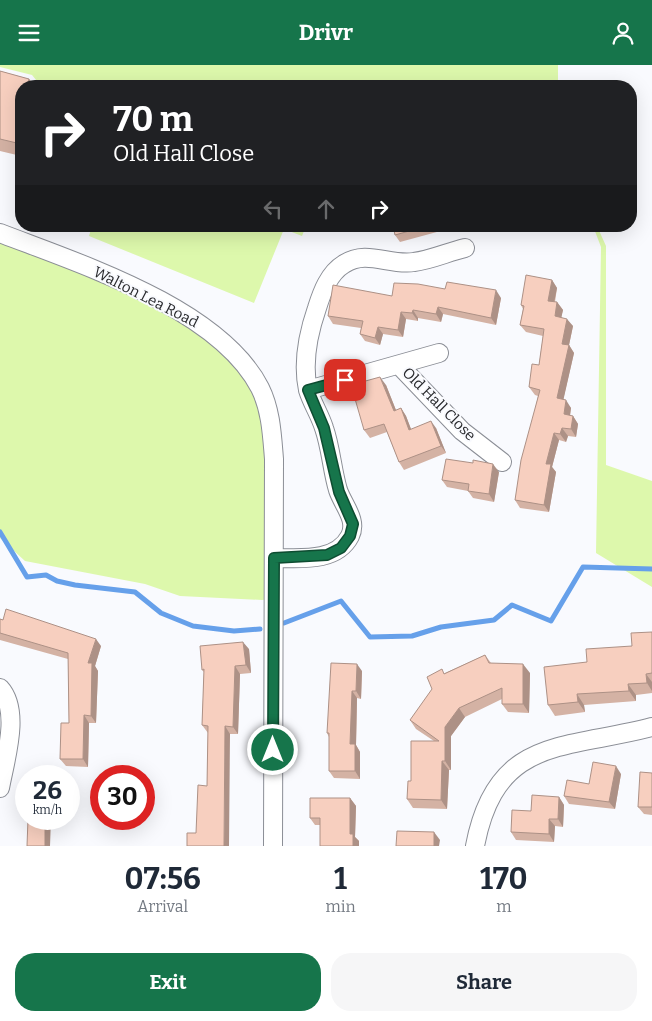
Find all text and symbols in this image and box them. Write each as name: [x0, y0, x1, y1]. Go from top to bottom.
icon: menu: [15, 19, 43, 47]
text: Drivr: [299, 19, 353, 46]
icon: person: [609, 19, 637, 47]
text: 70 m: [113, 98, 193, 140]
icon: right: [30, 100, 95, 165]
text: Old Hall Close: [113, 140, 254, 167]
icon: left: [259, 195, 287, 223]
icon: ahead: [312, 195, 340, 223]
icon: right: [365, 195, 393, 223]
street label: Walton Lea Road: [90, 263, 202, 331]
pin: [324, 359, 366, 401]
street label: Old Hall Close: [399, 364, 479, 444]
icon: arrive: [331, 366, 359, 394]
position arrow: [246, 723, 298, 775]
speed limit sign: 30: [90, 765, 155, 830]
text: 26: [33, 776, 62, 806]
text: km/h: [33, 803, 62, 817]
text: 07:56: [125, 861, 201, 897]
text: 1: [334, 861, 347, 897]
text: 170: [480, 861, 527, 897]
text: Arrival: [137, 897, 188, 916]
text: min: [325, 897, 356, 916]
text: m: [496, 897, 511, 916]
button: Exit: [15, 953, 321, 1011]
button: Share: [331, 953, 637, 1011]

